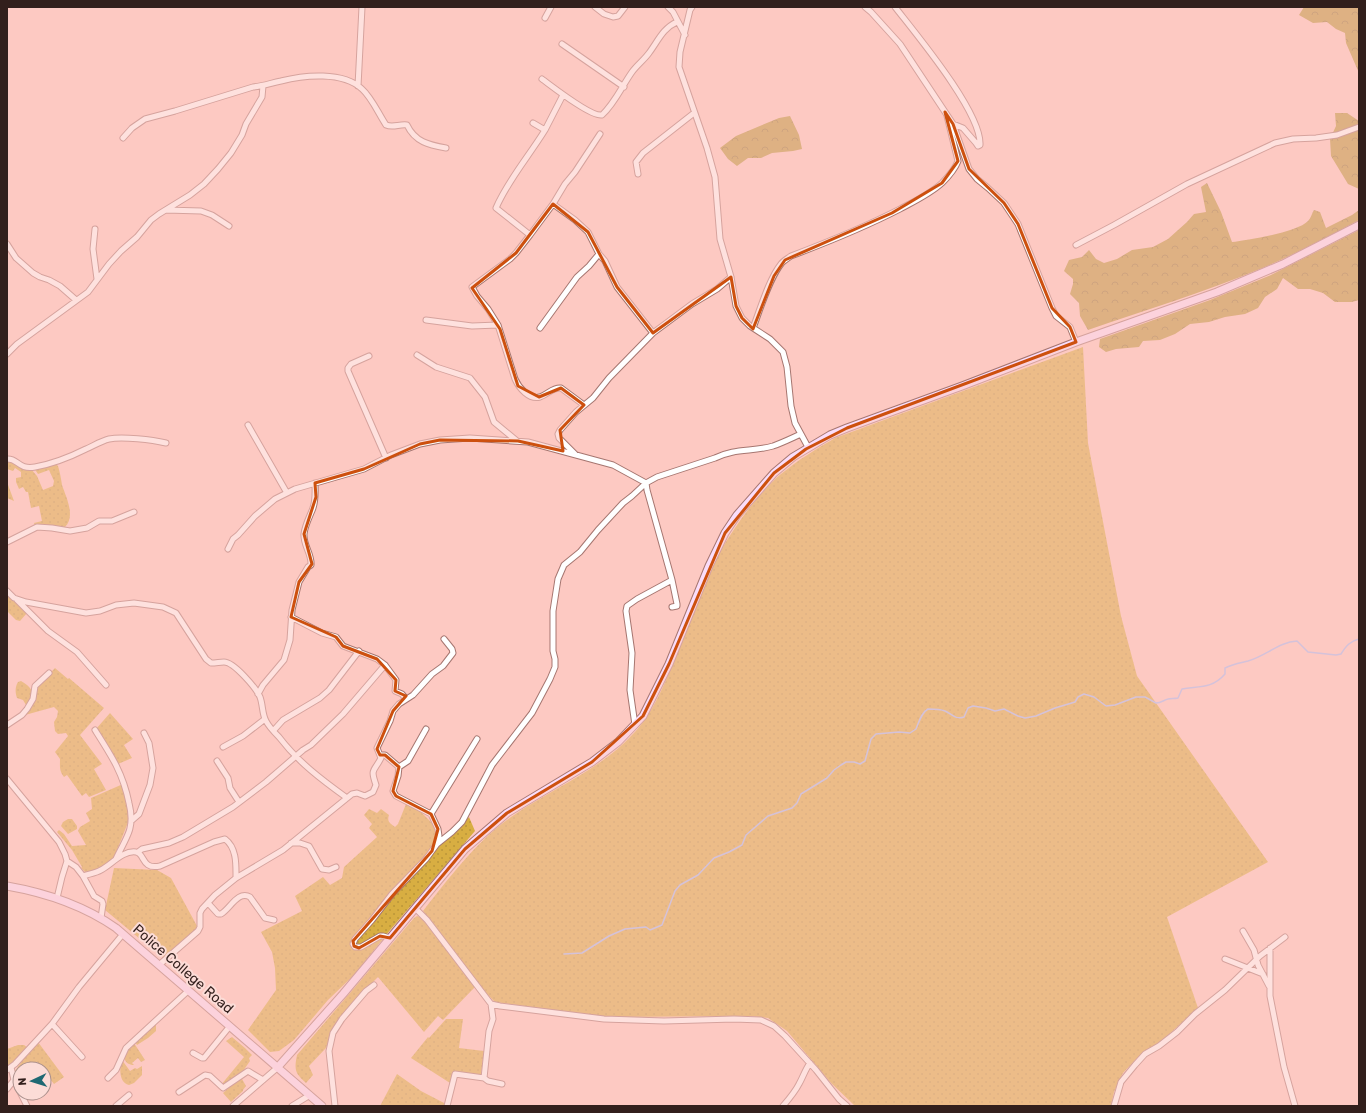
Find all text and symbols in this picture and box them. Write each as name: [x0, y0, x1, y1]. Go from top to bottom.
street label: Police College Road: [129, 921, 237, 1017]
north arrow: [12, 1061, 52, 1101]
text: N: [16, 1077, 29, 1086]

